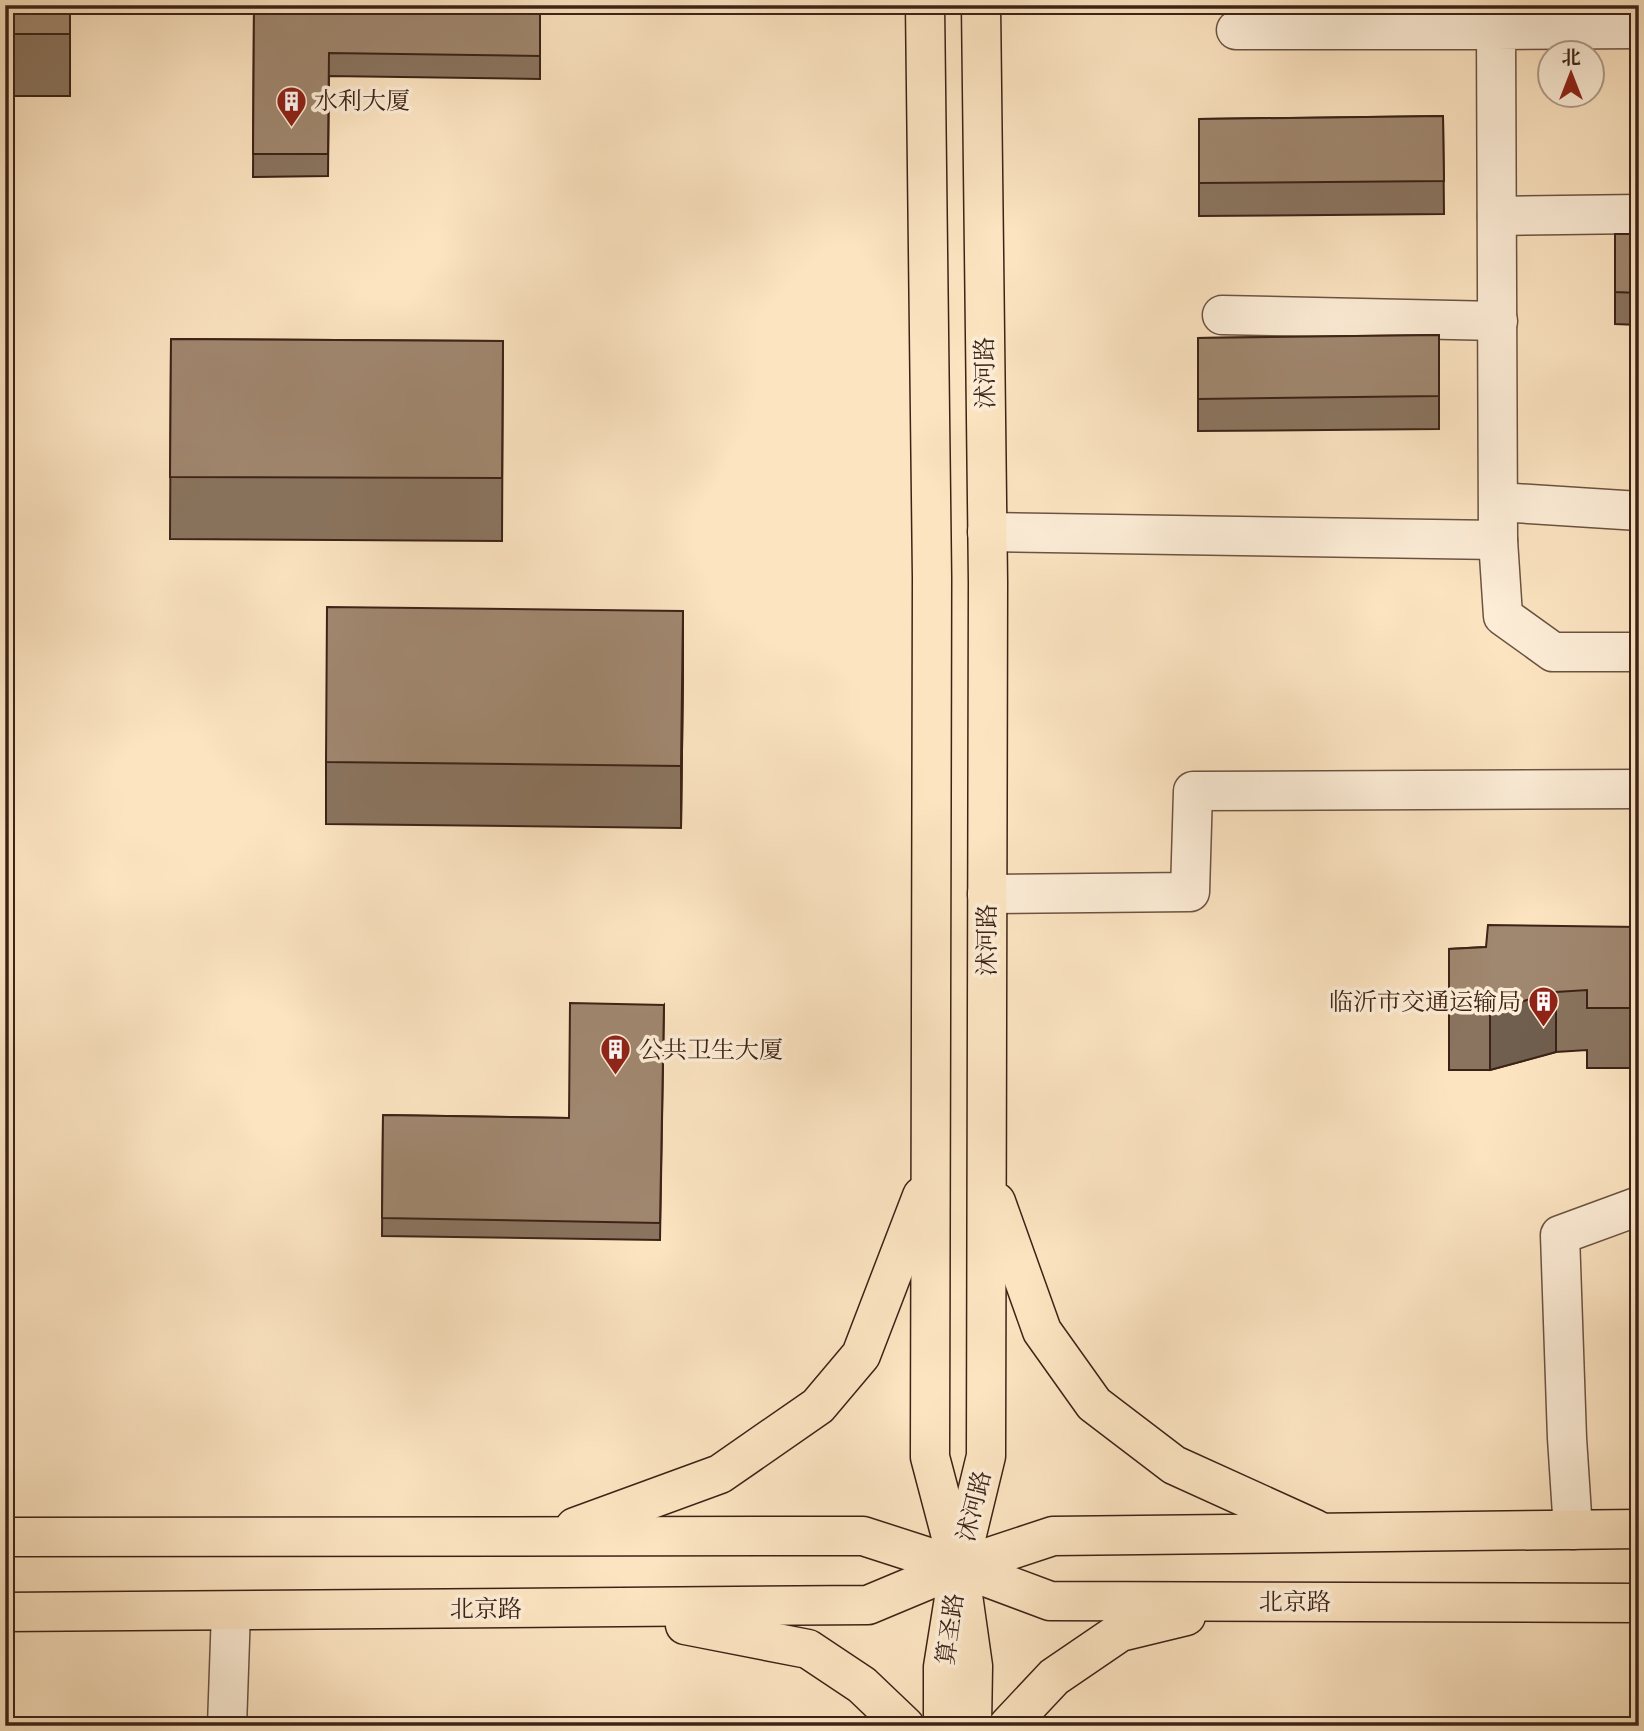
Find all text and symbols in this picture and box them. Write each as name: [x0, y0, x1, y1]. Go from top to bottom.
north arrow: [1536, 38, 1606, 108]
text: 北: [1561, 45, 1581, 70]
building icon: 水利大厦: [274, 84, 308, 128]
place label: 水利大厦: [314, 85, 410, 116]
street label: 沭河路: [968, 337, 1001, 409]
street label: 沭河路: [971, 904, 1002, 976]
building icon: 临沂市交通运输局: [1527, 985, 1561, 1029]
place label: 临沂市交通运输局: [1329, 986, 1521, 1017]
building icon: 公共卫生大厦: [599, 1033, 633, 1077]
place label: 公共卫生大厦: [639, 1034, 783, 1065]
street label: 沭河路: [950, 1467, 997, 1545]
street label: 北京路: [1259, 1586, 1331, 1617]
street label: 算圣路: [929, 1591, 970, 1667]
street label: 北京路: [450, 1593, 522, 1624]

